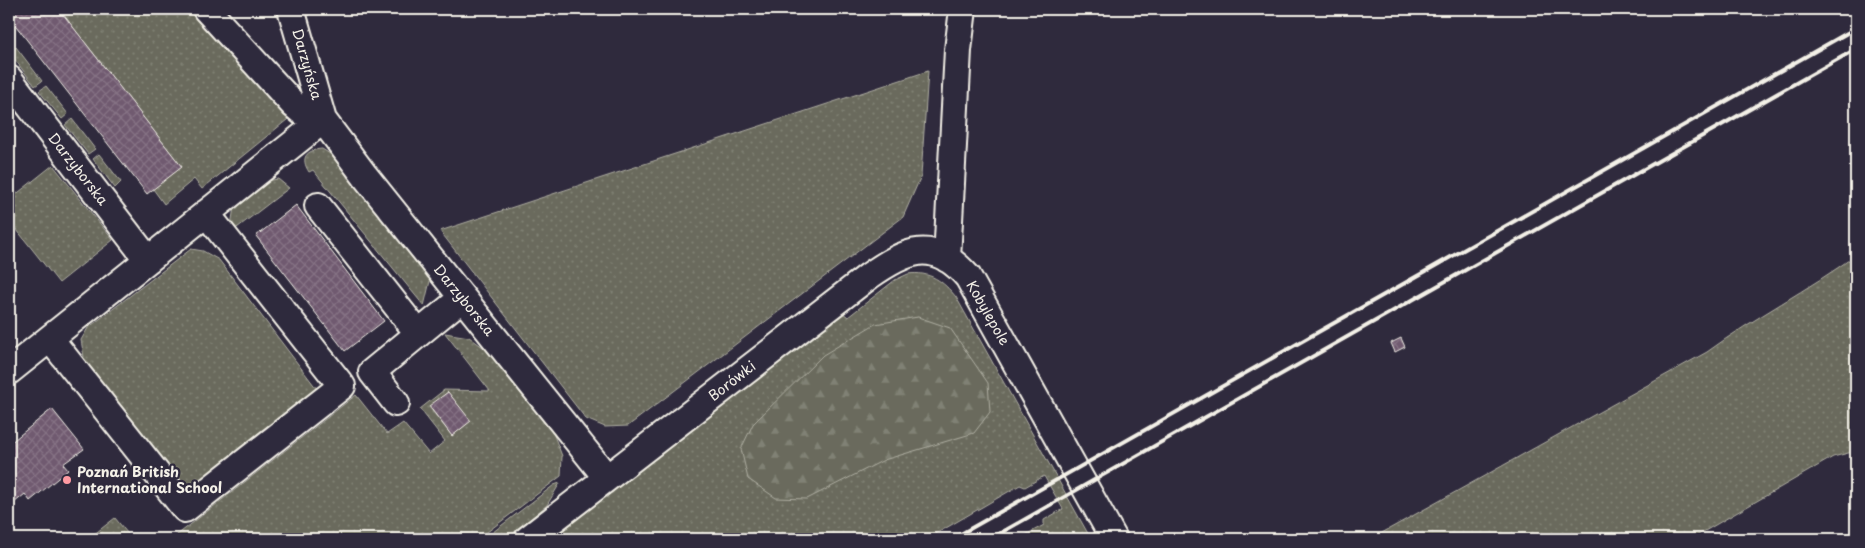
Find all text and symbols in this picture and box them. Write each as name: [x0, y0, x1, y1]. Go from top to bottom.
street label: Darzyńska: [287, 26, 328, 102]
street label: Darzyborska: [43, 128, 114, 210]
street label: Darzyborska: [429, 259, 500, 340]
street label: Kobylepole: [961, 276, 1015, 349]
street label: Borówki: [704, 355, 760, 406]
place label: Poznań British International School: [77, 461, 222, 498]
marker: Poznań British International School: [61, 474, 73, 486]

